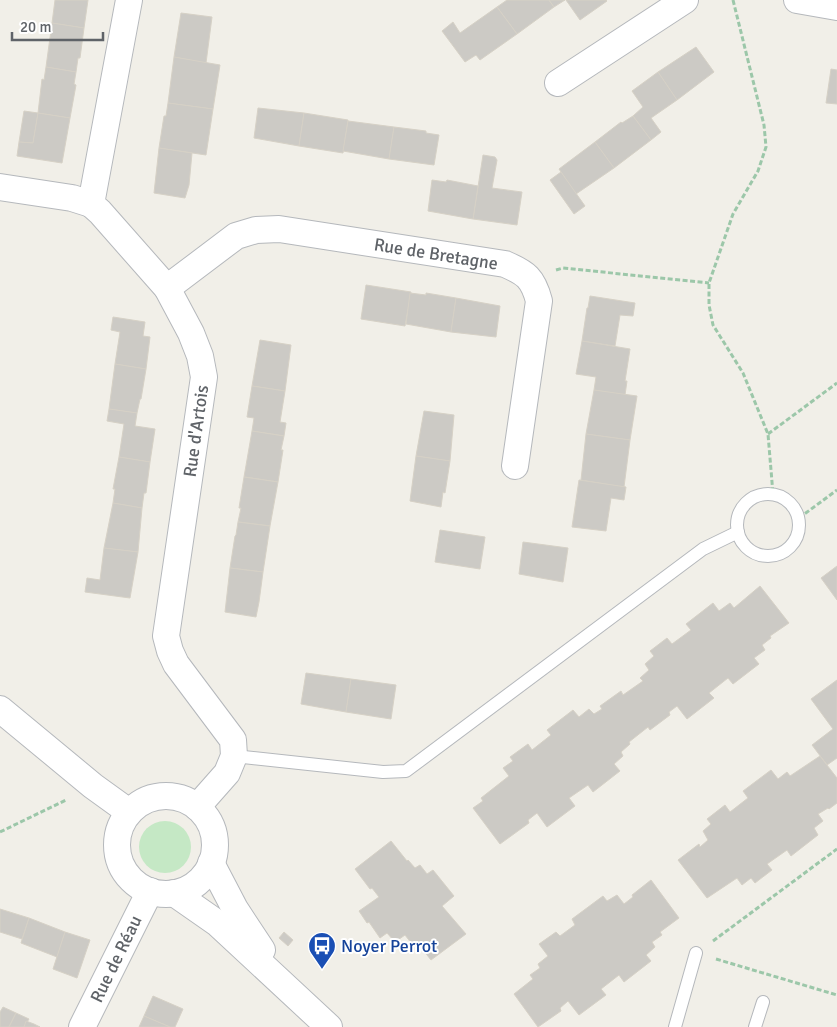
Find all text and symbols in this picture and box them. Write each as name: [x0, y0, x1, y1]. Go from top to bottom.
scale bar: [12, 10, 104, 42]
text: 20 m: [20, 18, 51, 36]
street label: Rue de Bretagne: [372, 233, 500, 275]
street label: Rue d'Artois: [179, 383, 213, 478]
street label: Rue de Réau: [85, 912, 147, 1006]
bus stop icon: Noyer Perrot: [307, 931, 337, 970]
place label: Noyer Perrot: [341, 935, 437, 957]

